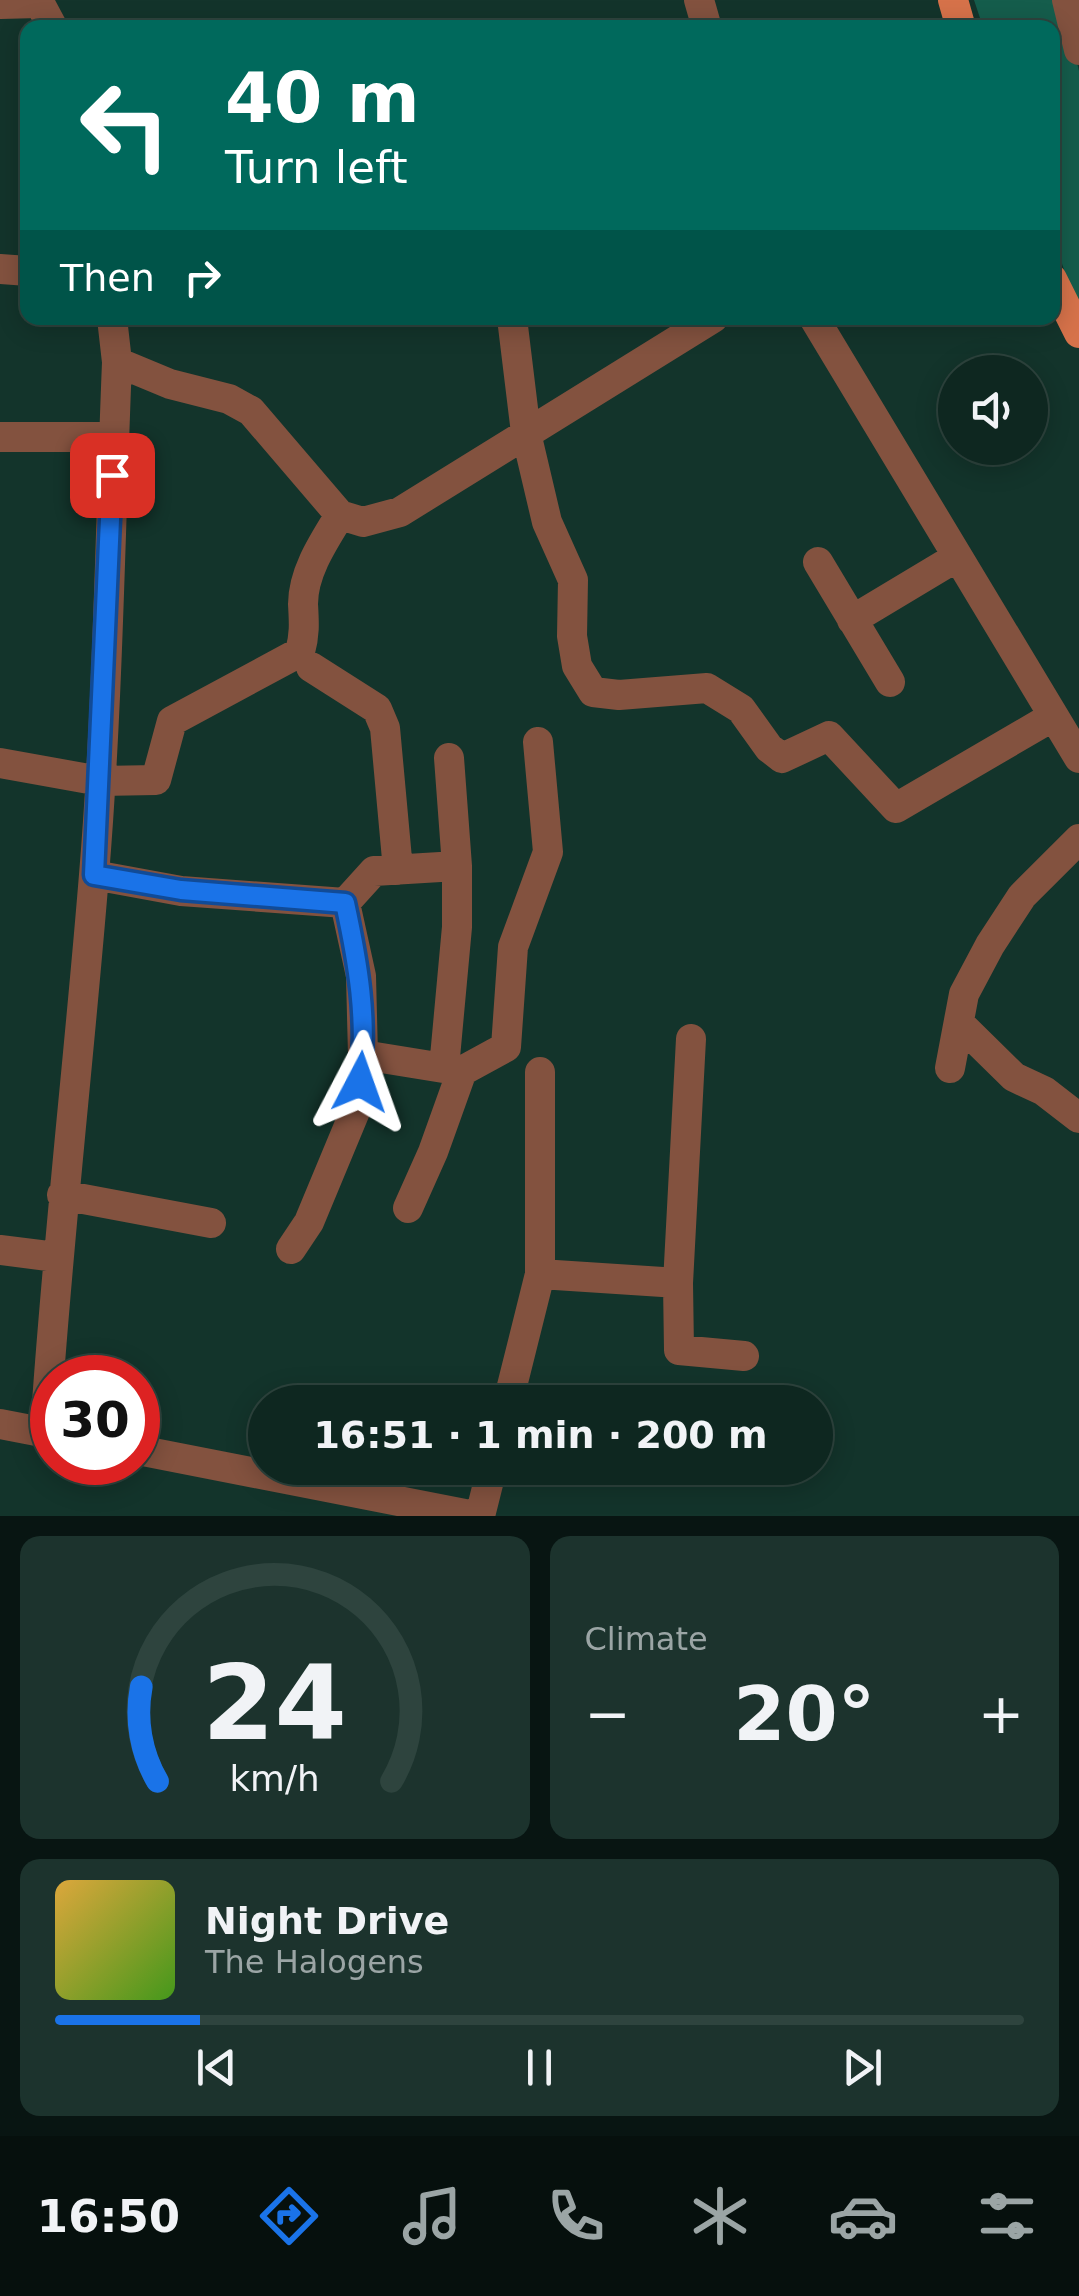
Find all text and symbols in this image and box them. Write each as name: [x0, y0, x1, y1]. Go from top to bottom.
text: 40 m: [225, 57, 420, 139]
icon: left: [60, 60, 190, 190]
text: Turn left: [225, 141, 408, 194]
icon: right: [175, 250, 230, 305]
text: Then: [60, 256, 155, 300]
map controls: [938, 355, 1048, 465]
button: sound: [938, 355, 1048, 465]
pin: [70, 433, 155, 518]
icon: arrive: [85, 448, 140, 503]
position arrow: [308, 1030, 412, 1134]
speed limit sign: 30: [30, 1355, 160, 1485]
text: 16:51 · 1 min · 200 m: [313, 1413, 768, 1457]
text: Climate: [585, 1620, 708, 1658]
text: 24: [202, 1642, 347, 1764]
text: 20°: [733, 1670, 875, 1758]
text: −: [585, 1682, 631, 1746]
text: +: [978, 1682, 1024, 1746]
text: km/h: [230, 1758, 320, 1799]
text: Night Drive: [205, 1899, 449, 1943]
text: The Halogens: [205, 1943, 424, 1981]
icon: previous: [189, 2040, 244, 2095]
icon: pause: [512, 2040, 567, 2095]
icon: next: [835, 2040, 890, 2095]
icon: directions: [254, 2181, 324, 2251]
icon: music: [397, 2181, 467, 2251]
icon: phone: [541, 2181, 611, 2251]
icon: climate: [685, 2181, 755, 2251]
icon: car: [828, 2181, 898, 2251]
icon: filters: [972, 2181, 1042, 2251]
text: 16:50: [37, 2190, 180, 2243]

